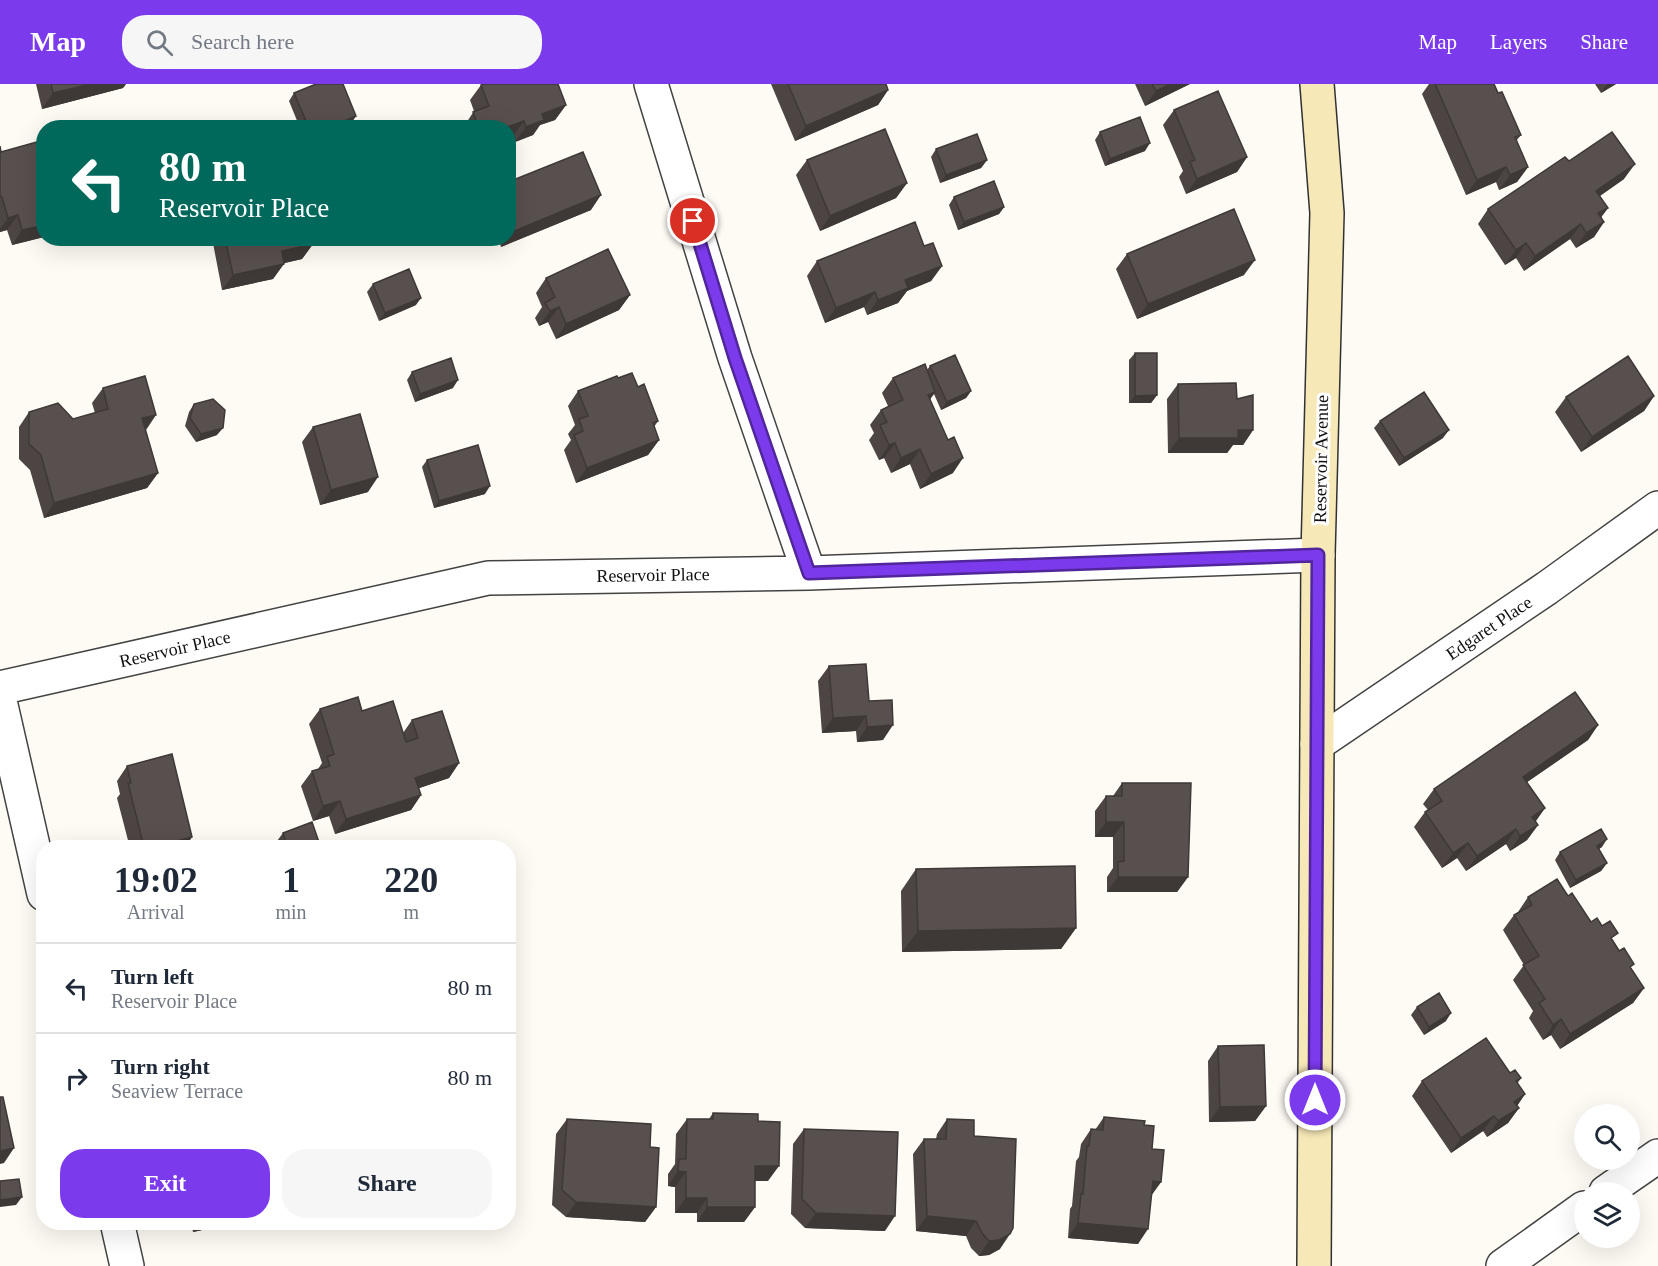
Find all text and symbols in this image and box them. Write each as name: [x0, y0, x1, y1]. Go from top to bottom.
search box: [122, 15, 542, 69]
text: Map: [30, 26, 86, 57]
icon: search: [143, 26, 176, 59]
text: Search here: [191, 29, 294, 54]
text: Map: [1419, 30, 1457, 54]
text: Layers: [1490, 30, 1547, 54]
text: Share: [1580, 30, 1628, 54]
icon: left: [60, 144, 138, 222]
text: 80 m: [159, 144, 247, 190]
text: Reservoir Place: [159, 193, 329, 223]
pin: [667, 195, 718, 246]
icon: arrive: [676, 204, 709, 237]
street label: Reservoir Avenue: [1310, 395, 1332, 523]
street label: Reservoir Place: [596, 564, 710, 586]
street label: Edgaret Place: [1442, 592, 1536, 664]
street label: Reservoir Place: [117, 626, 233, 672]
text: 19:02: [114, 860, 198, 900]
text: 1: [282, 860, 300, 900]
text: 220: [384, 860, 438, 900]
text: Arrival: [127, 901, 185, 923]
text: min: [275, 901, 307, 923]
text: m: [404, 901, 419, 923]
text: Turn left: [111, 964, 194, 989]
icon: left: [60, 972, 93, 1005]
text: 80 m: [447, 975, 492, 1000]
text: Reservoir Place: [111, 990, 237, 1012]
text: Turn right: [111, 1054, 210, 1079]
icon: right: [60, 1062, 93, 1095]
text: 80 m: [447, 1065, 492, 1090]
position arrow: [1283, 1068, 1347, 1132]
text: Seaview Terrace: [111, 1080, 243, 1102]
map controls: [1574, 1104, 1640, 1248]
button: search: [1574, 1104, 1640, 1170]
button: Exit: [60, 1149, 270, 1218]
button: Share: [282, 1149, 492, 1218]
button: layers: [1574, 1182, 1640, 1248]

